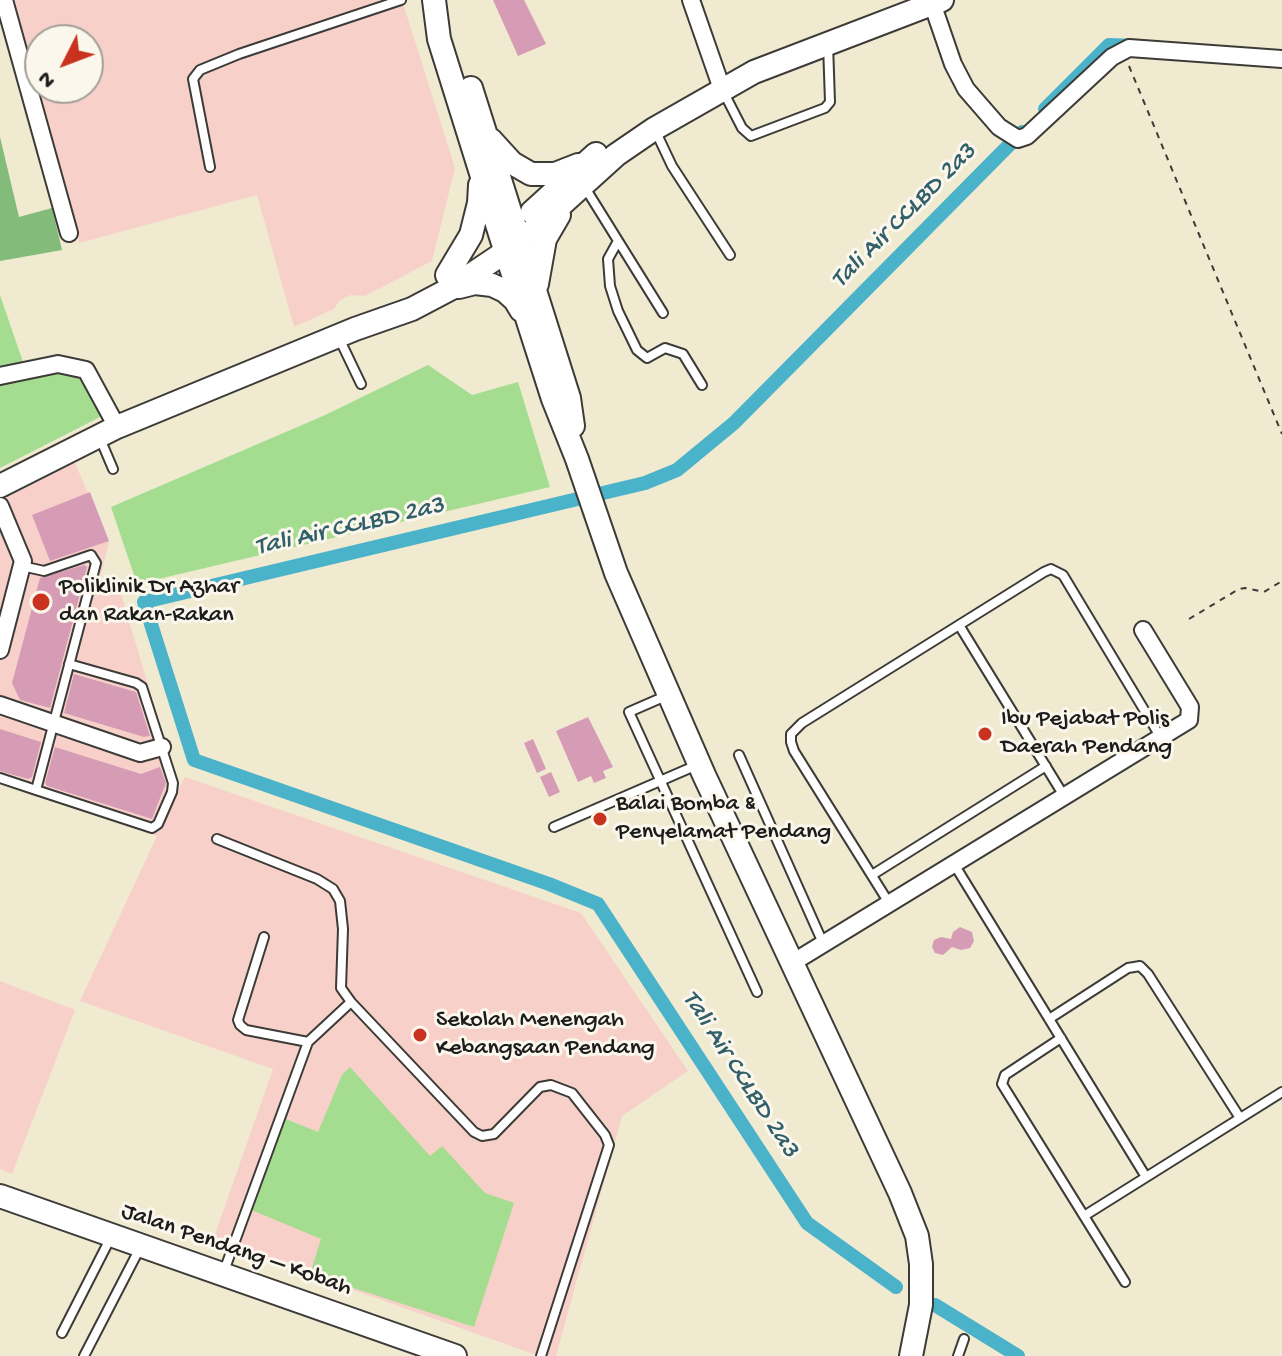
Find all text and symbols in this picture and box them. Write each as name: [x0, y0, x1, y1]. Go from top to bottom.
north arrow: [24, 24, 104, 104]
text: N: [33, 65, 62, 93]
water label: Tali Air CCLBD 2a3: [826, 138, 984, 296]
water label: Tali Air CCLBD 2a3: [252, 491, 448, 565]
place label: Poliklinik Dr Azhar dan Rakan-Rakan: [59, 574, 239, 630]
marker: Poliklinik Dr Azhar dan Rakan-Rakan: [30, 591, 52, 613]
place label: Ibu Pejabat Polis Daerah Pendang: [1001, 706, 1172, 762]
marker: Ibu Pejabat Polis Daerah Pendang: [976, 725, 994, 743]
place label: Balai Bomba & Penyelamat Pendang: [616, 791, 831, 847]
marker: Balai Bomba & Penyelamat Pendang: [591, 810, 609, 828]
water label: Tali Air CCLBD 2a3: [673, 986, 805, 1164]
place label: Sekolah Menengah Kebangsaan Pendang: [436, 1007, 655, 1063]
marker: Sekolah Menengah Kebangsaan Pendang: [411, 1026, 429, 1044]
street label: Jalan Pendang – Kobah: [117, 1198, 355, 1304]

